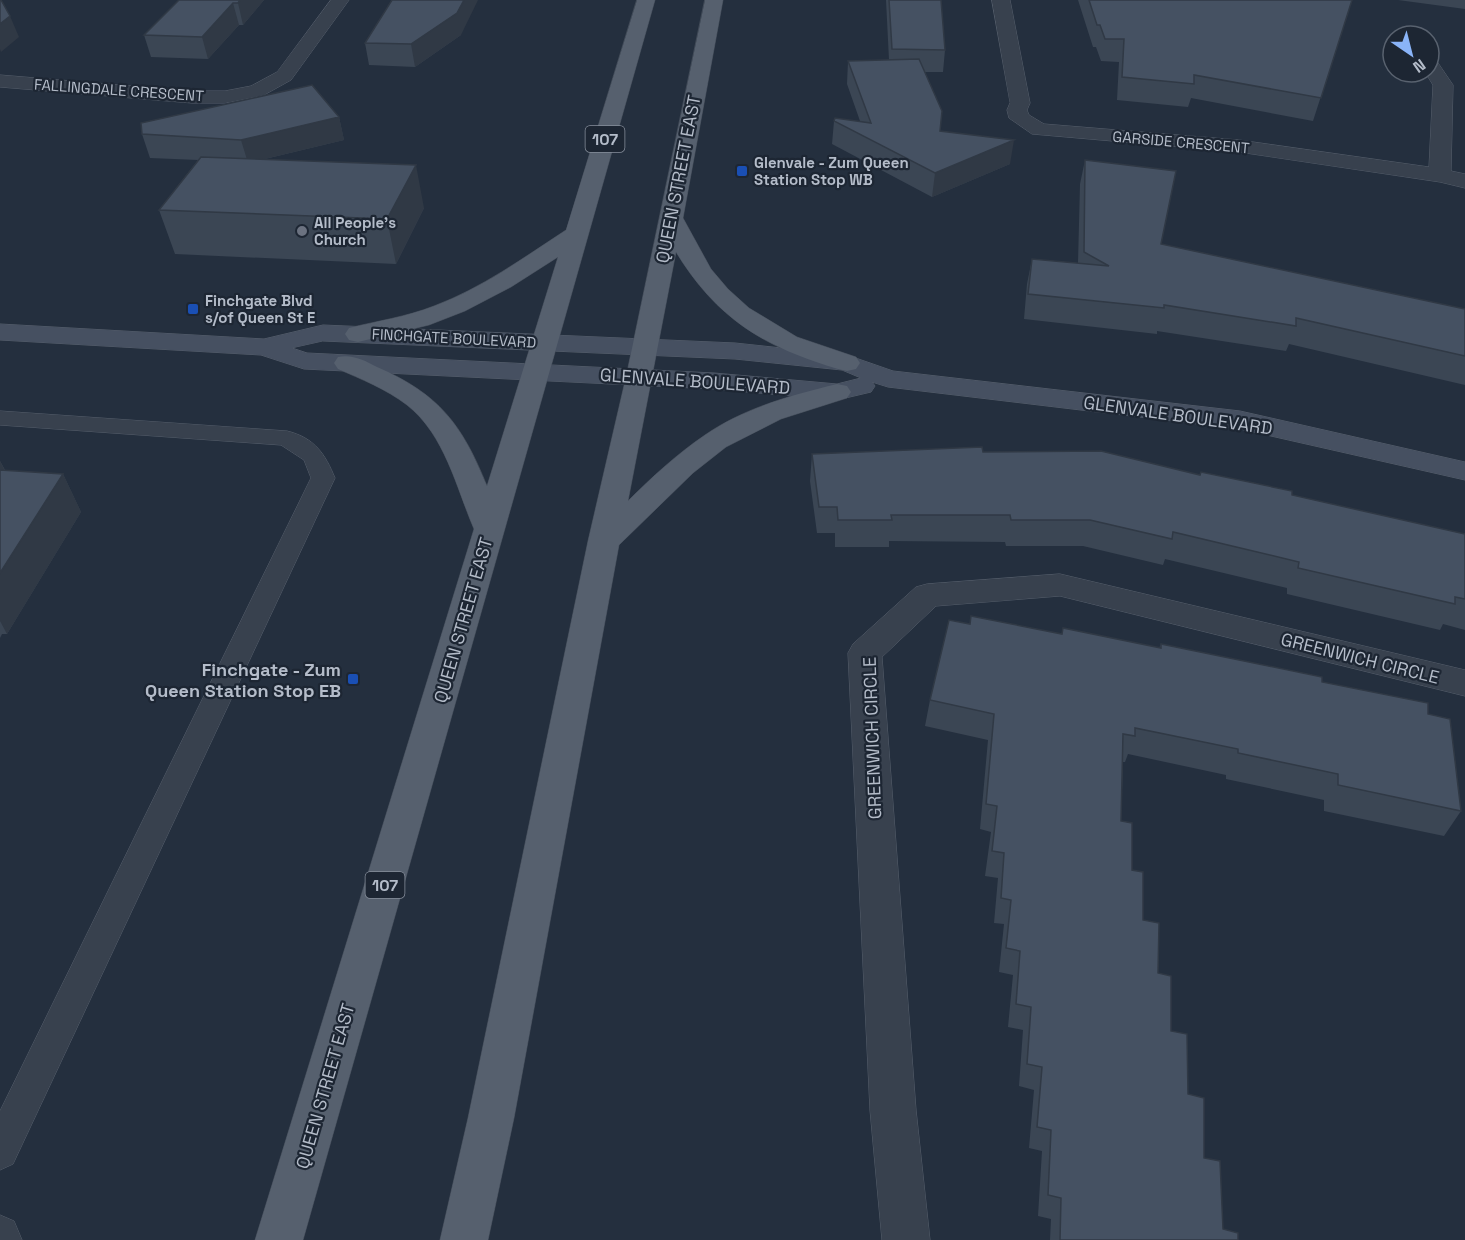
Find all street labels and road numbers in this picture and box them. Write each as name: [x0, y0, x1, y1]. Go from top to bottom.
street label: FALLINGDALE CRESCENT: [33, 75, 205, 105]
street label: QUEEN STREET EAST: [650, 93, 706, 265]
road number: 107: [586, 126, 624, 152]
street label: GARSIDE CRESCENT: [1112, 127, 1250, 157]
street label: FINCHGATE BOULEVARD: [371, 324, 537, 352]
street label: GLENVALE BOULEVARD: [599, 363, 791, 399]
street label: GLENVALE BOULEVARD: [1082, 390, 1274, 440]
street label: QUEEN STREET EAST: [428, 534, 498, 705]
street label: GREENWICH CIRCLE: [1278, 627, 1442, 689]
street label: GREENWICH CIRCLE: [858, 656, 886, 820]
road number: 107: [366, 872, 404, 898]
street label: QUEEN STREET EAST: [290, 1000, 360, 1171]

